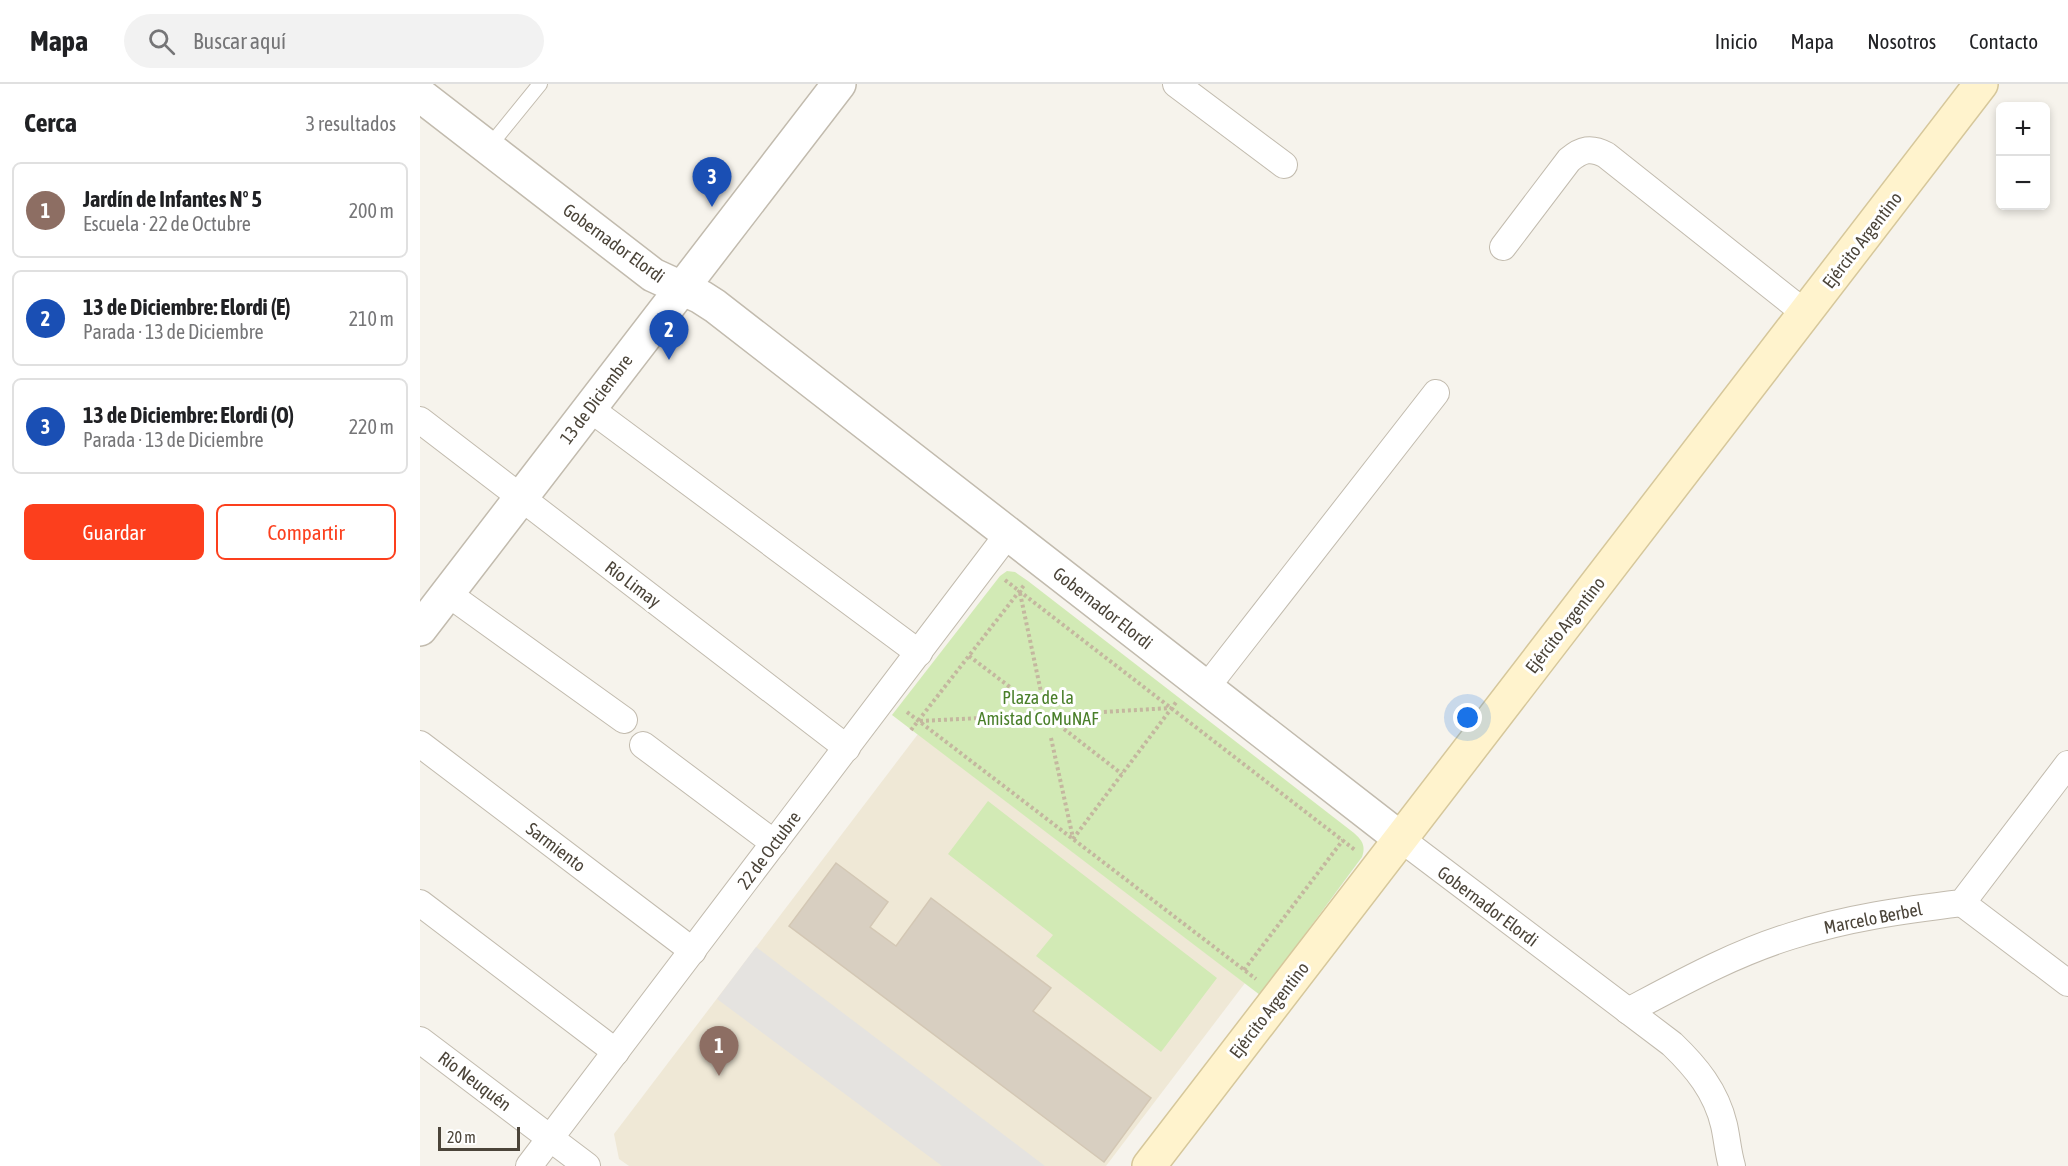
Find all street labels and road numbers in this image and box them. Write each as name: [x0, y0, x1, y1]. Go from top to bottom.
street label: Ejército Argentino: [1818, 188, 1906, 292]
street label: Gobernador Elordi: [559, 199, 669, 287]
street label: 13 de Diciembre: [555, 350, 637, 448]
street label: Río Limay: [601, 556, 665, 612]
street label: Gobernador Elordi: [1049, 563, 1157, 653]
street label: Ejército Argentino: [1521, 573, 1609, 677]
street label: 22 de Octubre: [733, 807, 805, 893]
street label: Sarmiento: [522, 818, 590, 876]
street label: Gobernador Elordi: [1434, 861, 1542, 951]
street label: Marcelo Berbel: [1822, 898, 1924, 938]
street label: Ejército Argentino: [1225, 958, 1313, 1062]
street label: Río Neuquén: [434, 1047, 516, 1115]

